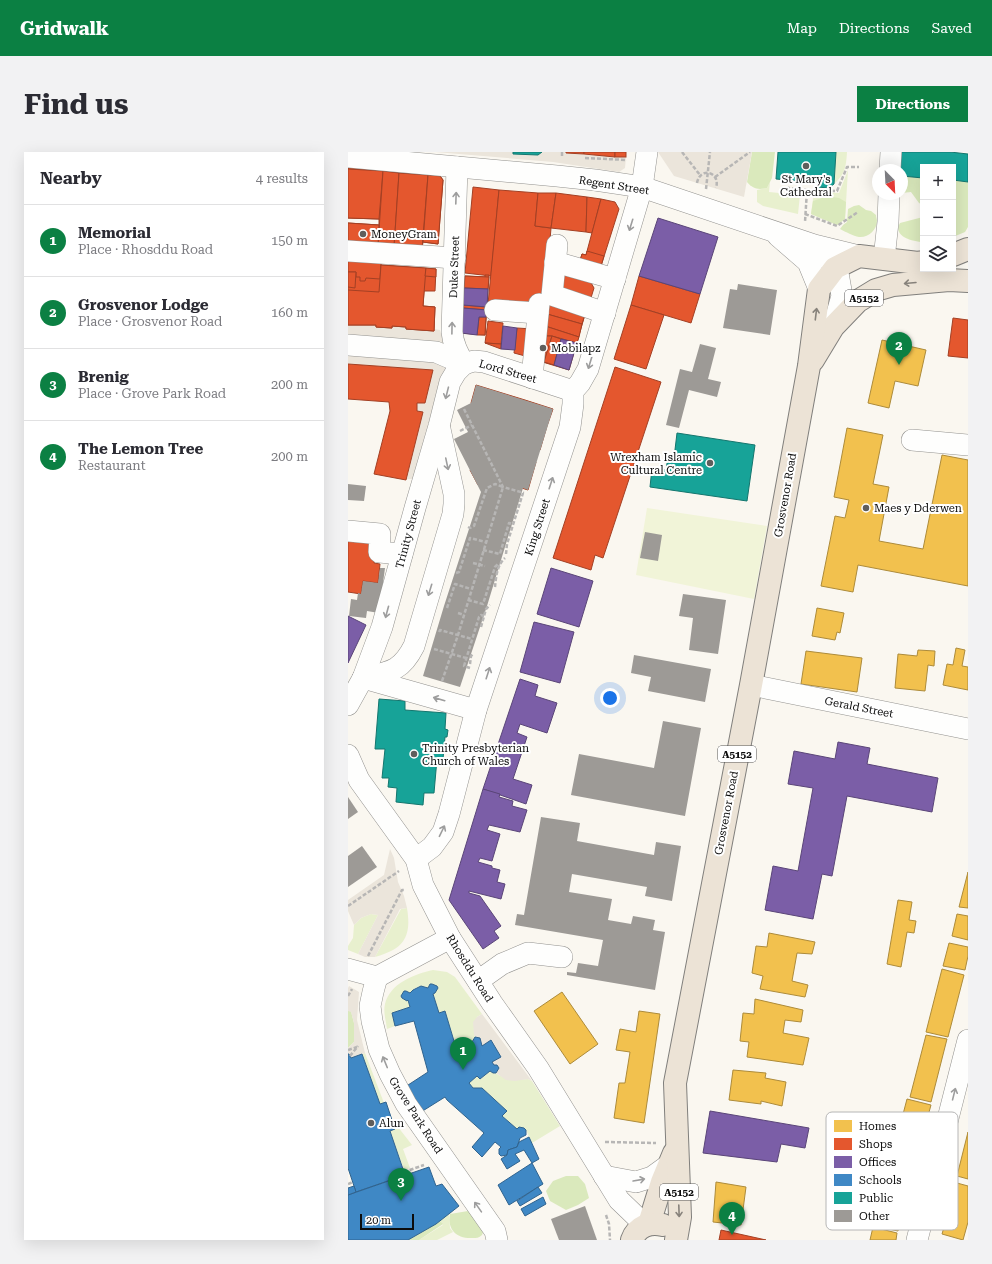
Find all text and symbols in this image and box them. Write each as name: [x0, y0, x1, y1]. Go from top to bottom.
text: Gridwalk: [20, 17, 109, 40]
text: Map: [787, 20, 817, 36]
text: Directions: [839, 20, 909, 36]
text: Saved: [931, 20, 972, 36]
button: Directions: [857, 86, 968, 122]
text: Find us: [24, 88, 128, 121]
marker: St Mary's Cathedral: [801, 161, 811, 171]
north arrow: [872, 164, 908, 200]
map controls: [920, 164, 956, 272]
button: +: [920, 164, 956, 200]
text: Nearby: [40, 168, 102, 188]
text: 4 results: [256, 171, 308, 186]
place label: St Mary's Cathedral: [780, 173, 833, 199]
street label: Regent Street: [578, 174, 650, 197]
one-way arrow: [453, 192, 460, 205]
button: −: [920, 200, 956, 236]
one-way arrow: [627, 218, 634, 231]
text: Memorial: [78, 224, 151, 242]
place label: MoneyGram: [371, 228, 437, 241]
marker: MoneyGram: [358, 229, 368, 239]
text: 1: [49, 233, 57, 248]
text: 150 m: [271, 233, 308, 248]
street label: Duke Street: [447, 236, 462, 298]
button: layers: [920, 236, 956, 272]
text: Place · Rhosddu Road: [78, 242, 213, 257]
one-way arrow: [904, 280, 917, 287]
road number: A5152: [845, 290, 883, 306]
text: Grosvenor Lodge: [78, 296, 209, 314]
text: 2: [49, 305, 57, 320]
text: 160 m: [271, 305, 308, 320]
one-way arrow: [812, 308, 820, 321]
text: Place · Grosvenor Road: [78, 314, 222, 329]
one-way arrow: [448, 322, 456, 335]
pin: 2: [886, 332, 912, 365]
place label: Mobilapz: [551, 342, 600, 355]
marker: Mobilapz: [538, 343, 548, 353]
one-way arrow: [586, 356, 593, 369]
street label: Lord Street: [478, 357, 538, 386]
text: Brenig: [78, 368, 129, 386]
text: 3: [49, 377, 57, 392]
text: 200 m: [271, 377, 308, 392]
text: Place · Grove Park Road: [78, 386, 226, 401]
one-way arrow: [443, 386, 451, 399]
text: The Lemon Tree: [78, 440, 203, 458]
text: 4: [49, 449, 57, 464]
text: 200 m: [271, 449, 308, 464]
place label: Wrexham Islamic Cultural Centre: [610, 451, 702, 477]
street label: Grosvenor Road: [772, 452, 799, 538]
one-way arrow: [444, 457, 452, 470]
text: Restaurant: [78, 458, 146, 473]
marker: Wrexham Islamic Cultural Centre: [705, 458, 715, 468]
one-way arrow: [548, 477, 556, 489]
street label: King Street: [522, 497, 553, 557]
street label: Trinity Street: [393, 498, 424, 570]
place label: Maes y Dderwen: [874, 502, 962, 515]
marker: Maes y Dderwen: [861, 503, 871, 513]
one-way arrow: [426, 583, 433, 596]
one-way arrow: [382, 605, 390, 618]
one-way arrow: [485, 667, 493, 679]
your location: [600, 688, 620, 708]
street label: Gerald Street: [823, 694, 894, 721]
one-way arrow: [432, 695, 445, 702]
place label: Trinity Presbyterian Church of Wales: [422, 742, 529, 768]
road number: A5152: [718, 746, 756, 762]
marker: Trinity Presbyterian Church of Wales: [409, 749, 419, 759]
street label: Grosvenor Road: [712, 770, 741, 856]
one-way arrow: [439, 825, 446, 837]
street label: Rhosddu Road: [444, 932, 496, 1005]
pin: 1: [450, 1037, 476, 1070]
one-way arrow: [380, 1057, 388, 1069]
street label: Grove Park Road: [386, 1075, 445, 1156]
one-way arrow: [951, 1088, 958, 1101]
legend: [826, 1112, 958, 1230]
place label: Alun: [379, 1117, 404, 1130]
marker: Alun: [366, 1118, 376, 1128]
text: Homes: [859, 1120, 896, 1133]
text: Shops: [859, 1138, 892, 1151]
text: Offices: [859, 1156, 896, 1169]
pin: 3: [388, 1168, 414, 1201]
text: Schools: [859, 1174, 901, 1187]
one-way arrow: [632, 1176, 645, 1184]
road number: A5152: [660, 1184, 698, 1200]
text: Public: [859, 1192, 893, 1205]
one-way arrow: [474, 1201, 482, 1212]
pin: 4: [719, 1202, 745, 1235]
one-way arrow: [675, 1204, 683, 1217]
text: Other: [859, 1210, 890, 1223]
scale bar: [360, 1212, 414, 1231]
text: 20 m: [366, 1214, 391, 1227]

